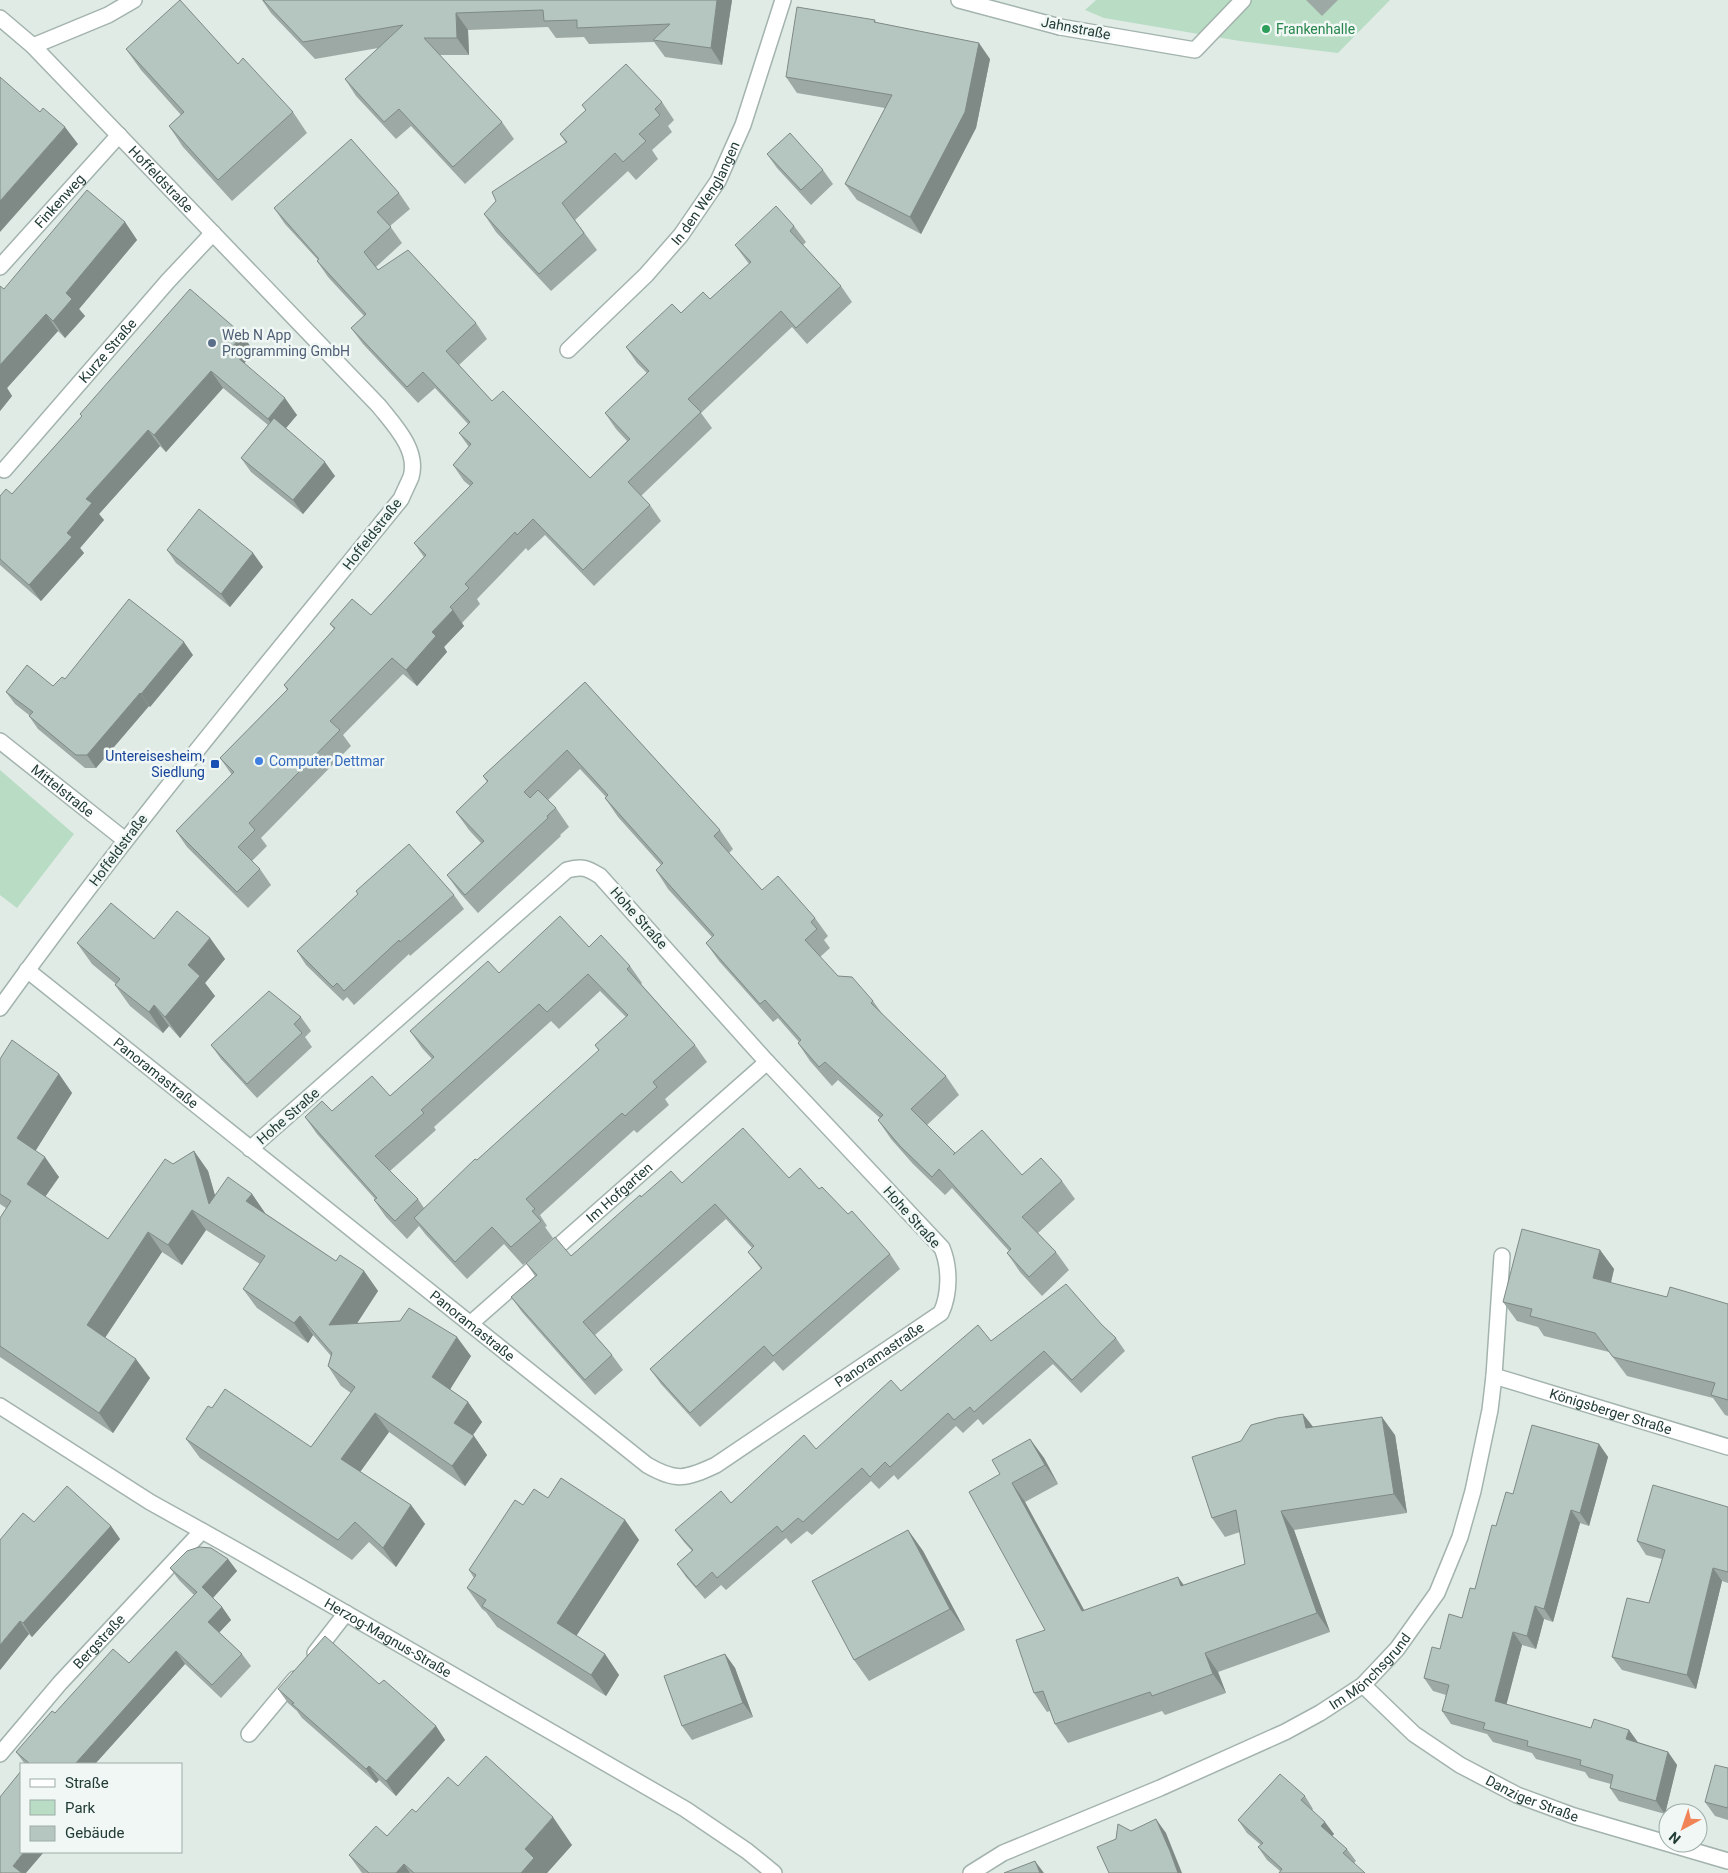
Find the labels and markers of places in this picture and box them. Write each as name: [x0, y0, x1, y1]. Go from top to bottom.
place label: Frankenhalle: [1276, 21, 1355, 37]
marker: Frankenhalle: [1260, 23, 1272, 35]
place label: Web N App Programming GmbH: [222, 327, 350, 359]
marker: Web N App Programming GmbH: [206, 337, 218, 349]
place label: Untereisesheim, Siedlung: [105, 748, 205, 780]
place label: Computer Dettmar: [269, 753, 385, 769]
marker: Computer Dettmar: [253, 755, 265, 767]
marker: Untereisesheim, Siedlung: [209, 758, 221, 770]

